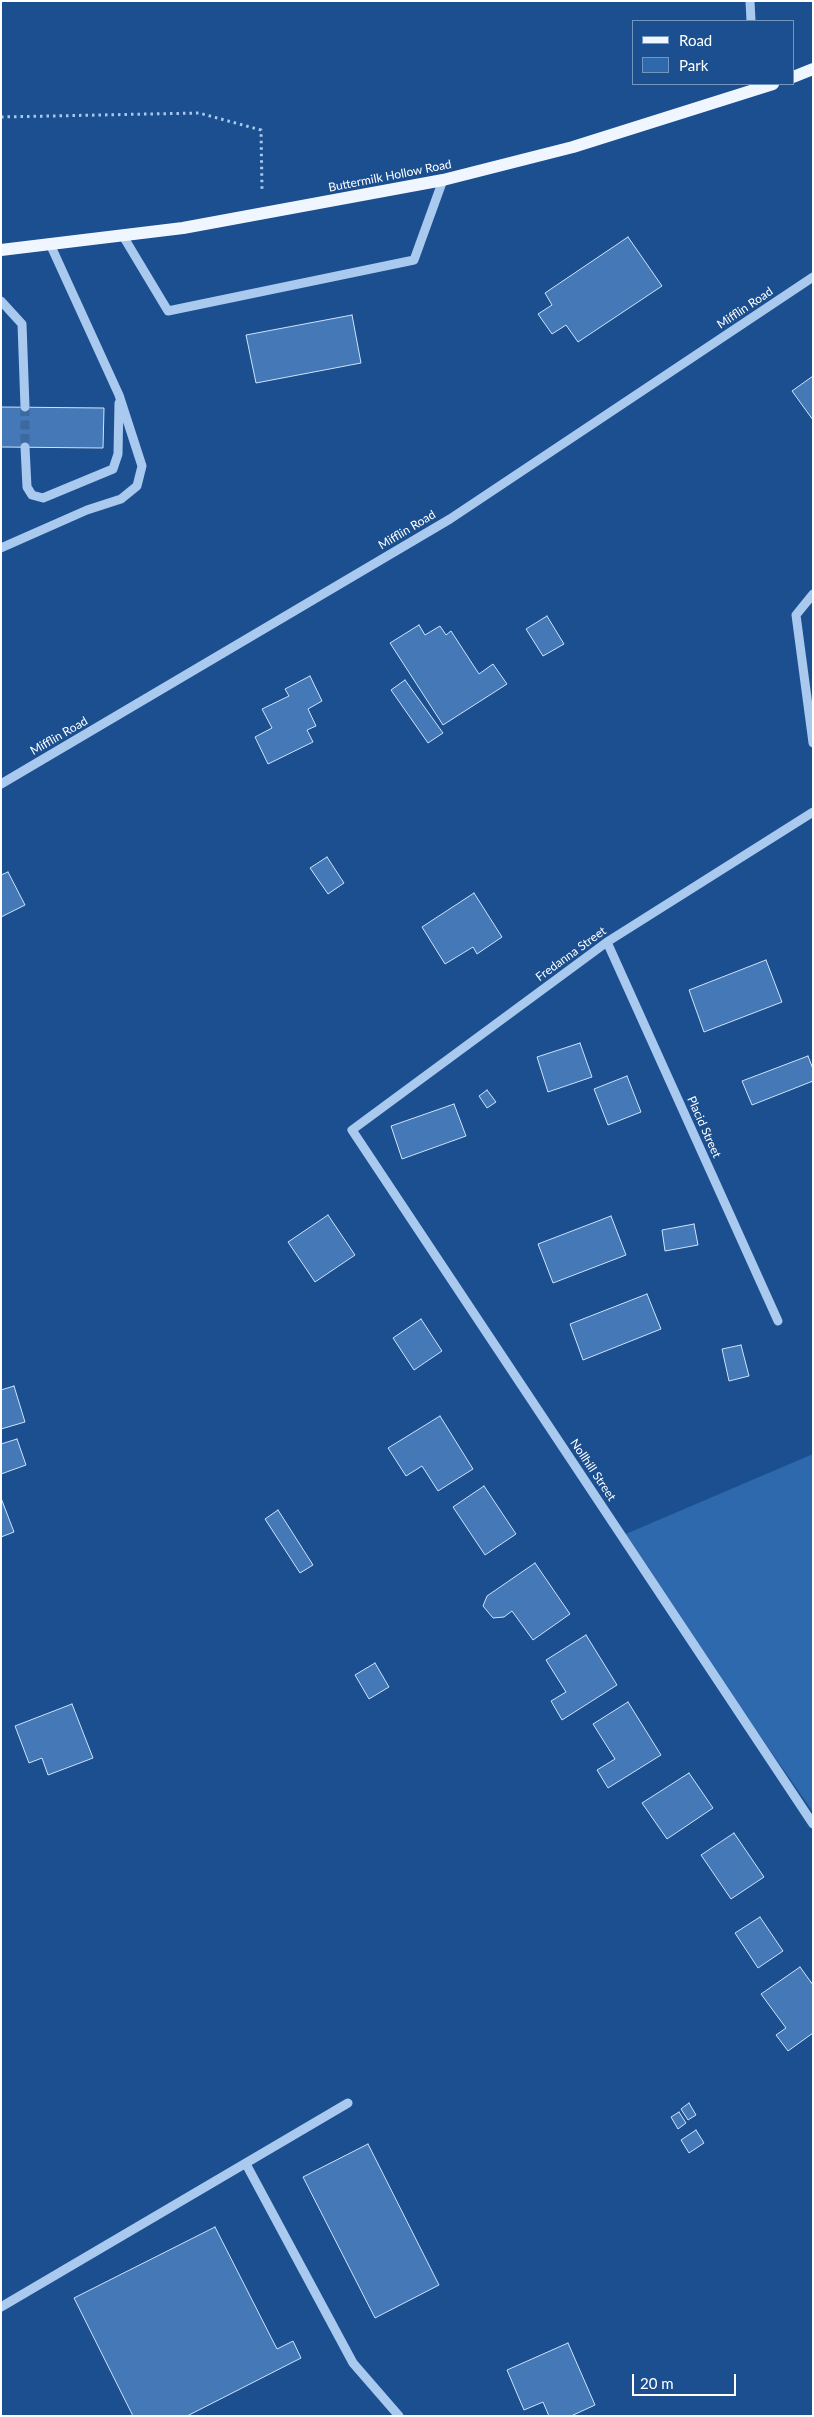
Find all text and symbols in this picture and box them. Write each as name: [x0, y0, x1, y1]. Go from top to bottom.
legend: [632, 20, 794, 85]
text: Road: [679, 31, 712, 49]
text: Park: [679, 56, 708, 74]
street label: Buttermilk Hollow Road: [327, 157, 453, 195]
street label: Mifflin Road: [714, 284, 776, 332]
street label: Mifflin Road: [376, 507, 438, 553]
street label: Mifflin Road: [28, 714, 90, 758]
street label: Fredanna Street: [533, 924, 609, 984]
street label: Placid Street: [684, 1094, 724, 1160]
street label: Nollhill Street: [567, 1436, 619, 1504]
scale bar: [634, 2364, 738, 2396]
text: 20 m: [640, 2374, 674, 2392]

